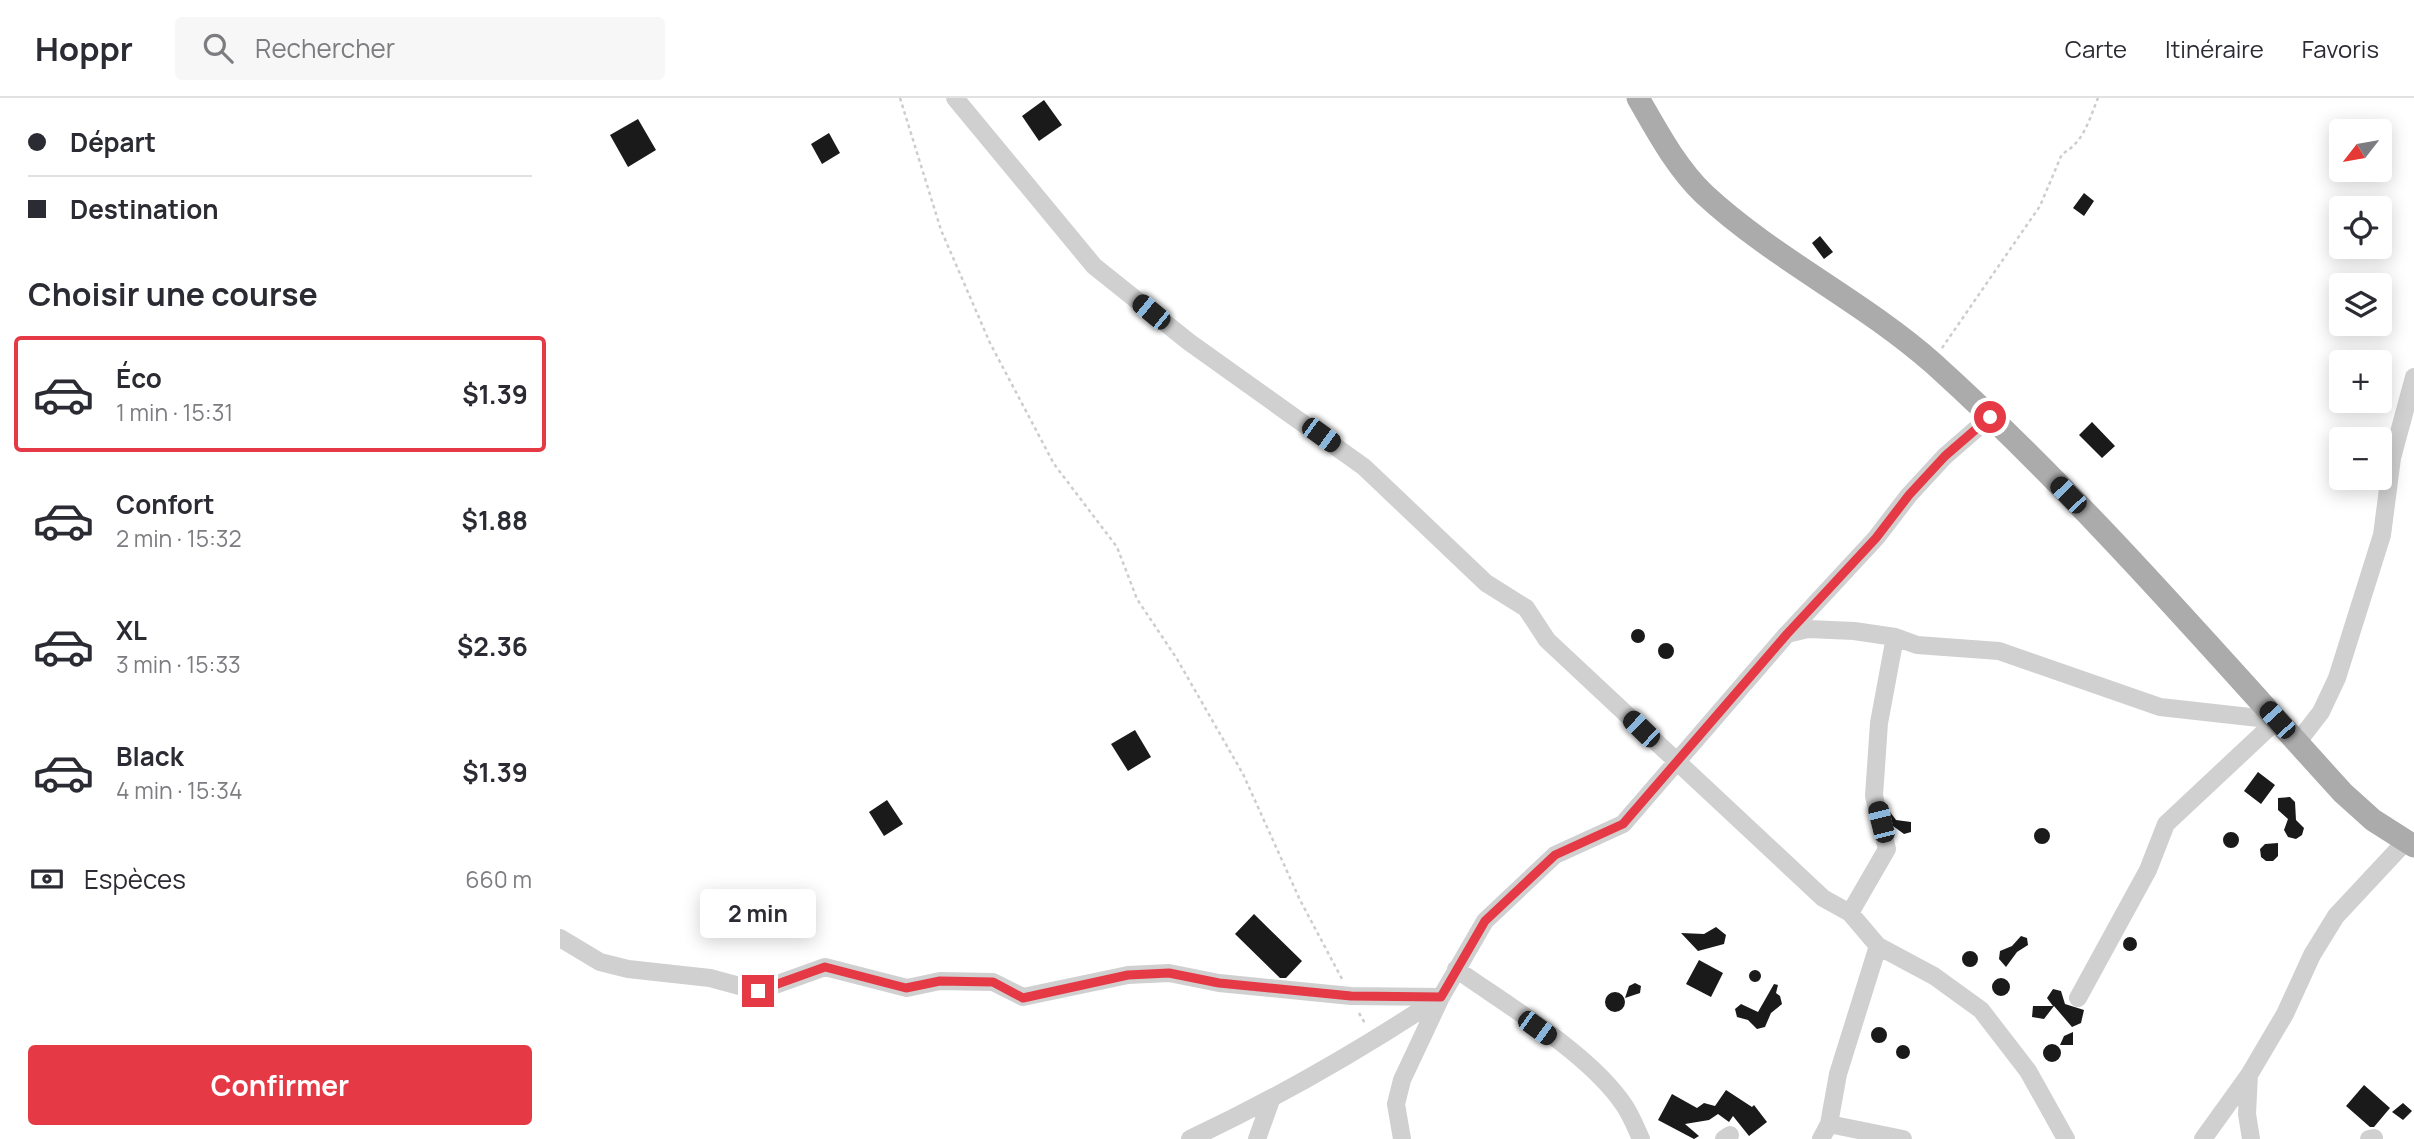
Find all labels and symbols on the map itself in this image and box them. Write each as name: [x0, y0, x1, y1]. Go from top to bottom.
north arrow: [2329, 119, 2392, 182]
car: [1129, 291, 1174, 333]
route start: [1974, 401, 2006, 433]
car: [1298, 414, 1345, 456]
car: [2046, 473, 2091, 517]
car: [2256, 697, 2299, 743]
car: [1619, 707, 1664, 751]
car: [1866, 799, 1897, 845]
callout: 2 min: [700, 890, 816, 938]
route end: [742, 975, 774, 1007]
car: [1514, 1007, 1561, 1049]

